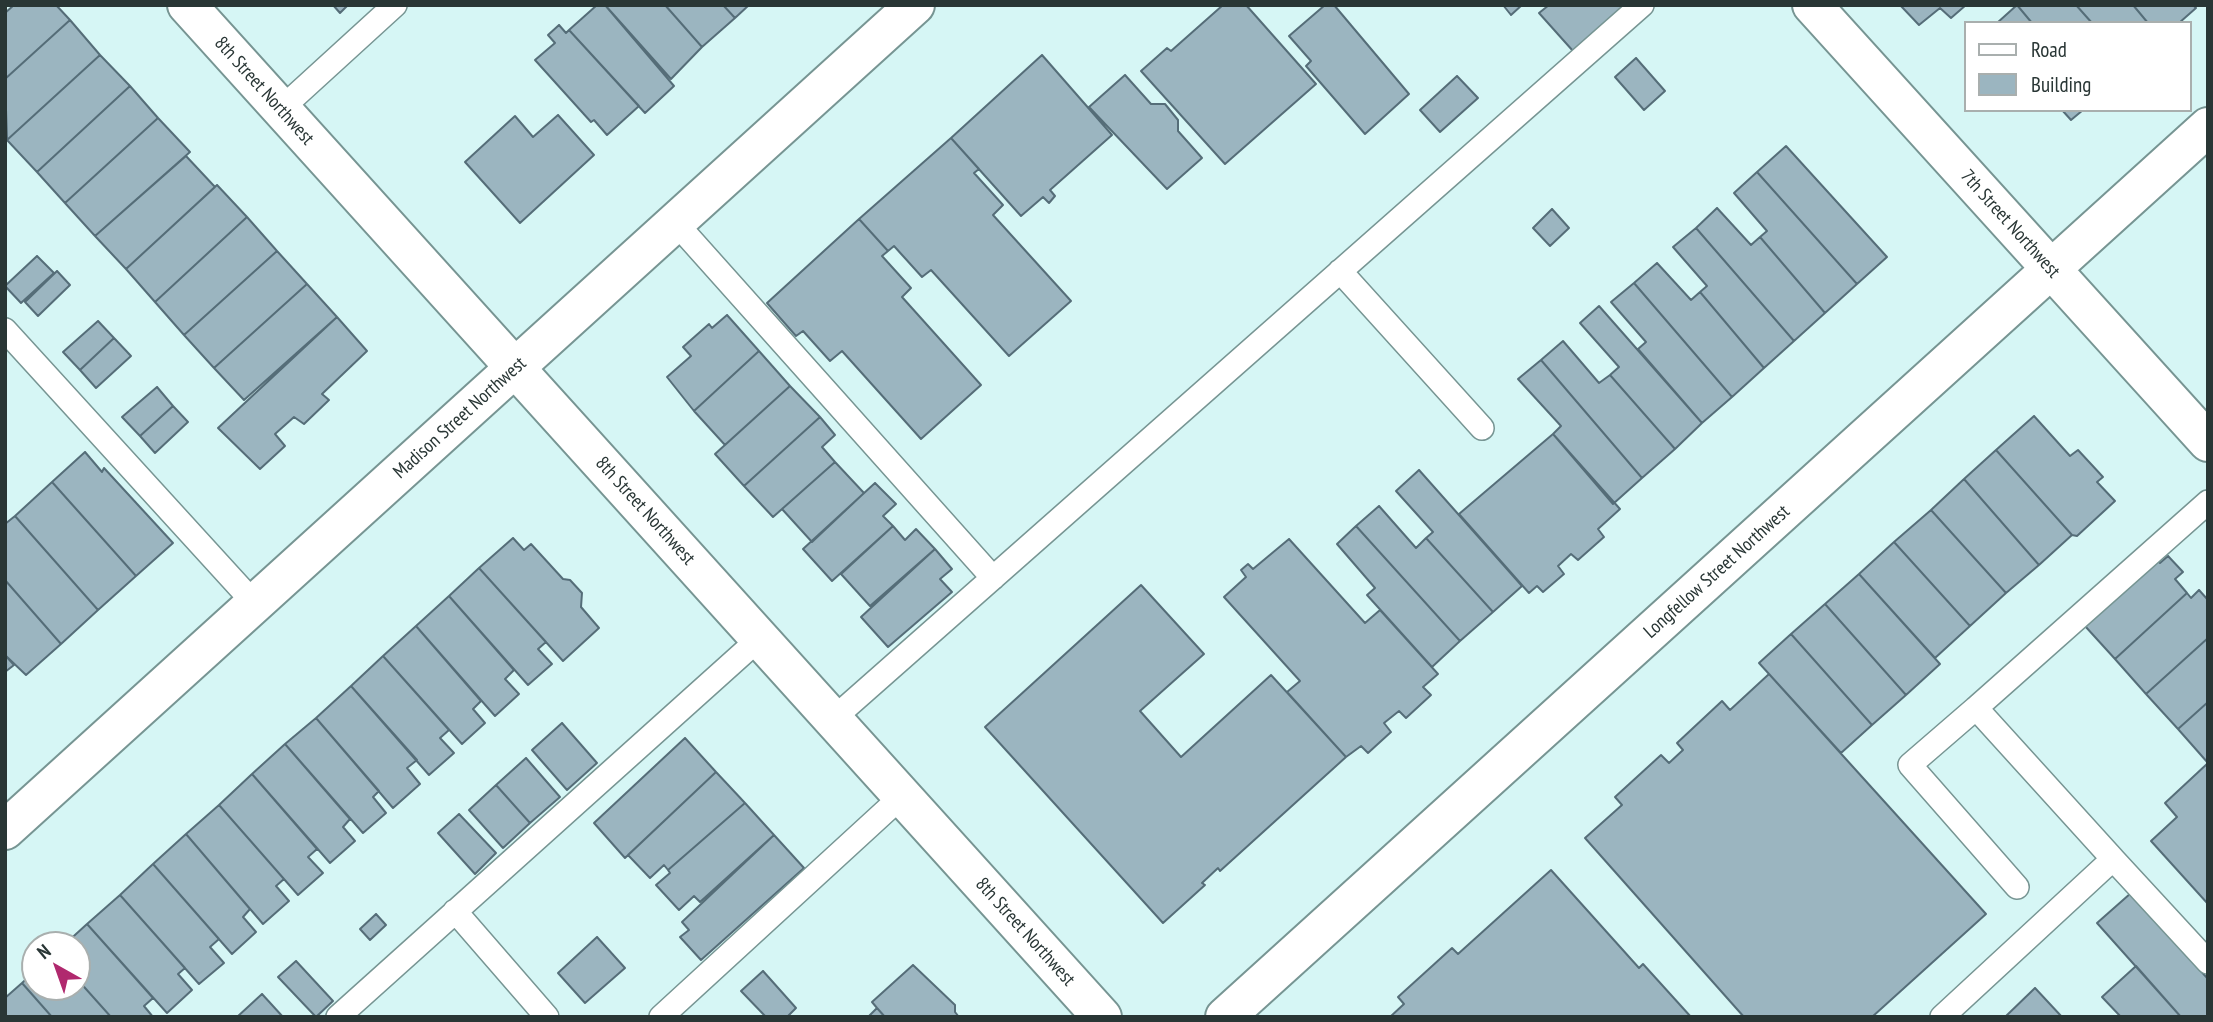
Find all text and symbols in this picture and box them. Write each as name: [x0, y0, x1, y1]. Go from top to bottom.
legend: [1965, 21, 2192, 112]
street label: 8th Street Northwest: [209, 32, 319, 150]
text: Road: [2031, 36, 2067, 63]
text: Building: [2031, 71, 2091, 98]
street label: 7th Street Northwest: [1955, 165, 2065, 283]
street label: Madison Street Northwest: [389, 352, 531, 484]
street label: 8th Street Northwest: [590, 452, 700, 570]
street label: Longfellow Street Northwest: [1639, 501, 1795, 643]
street label: 8th Street Northwest: [970, 873, 1080, 991]
north arrow: [21, 931, 91, 1001]
text: N: [32, 939, 55, 964]

